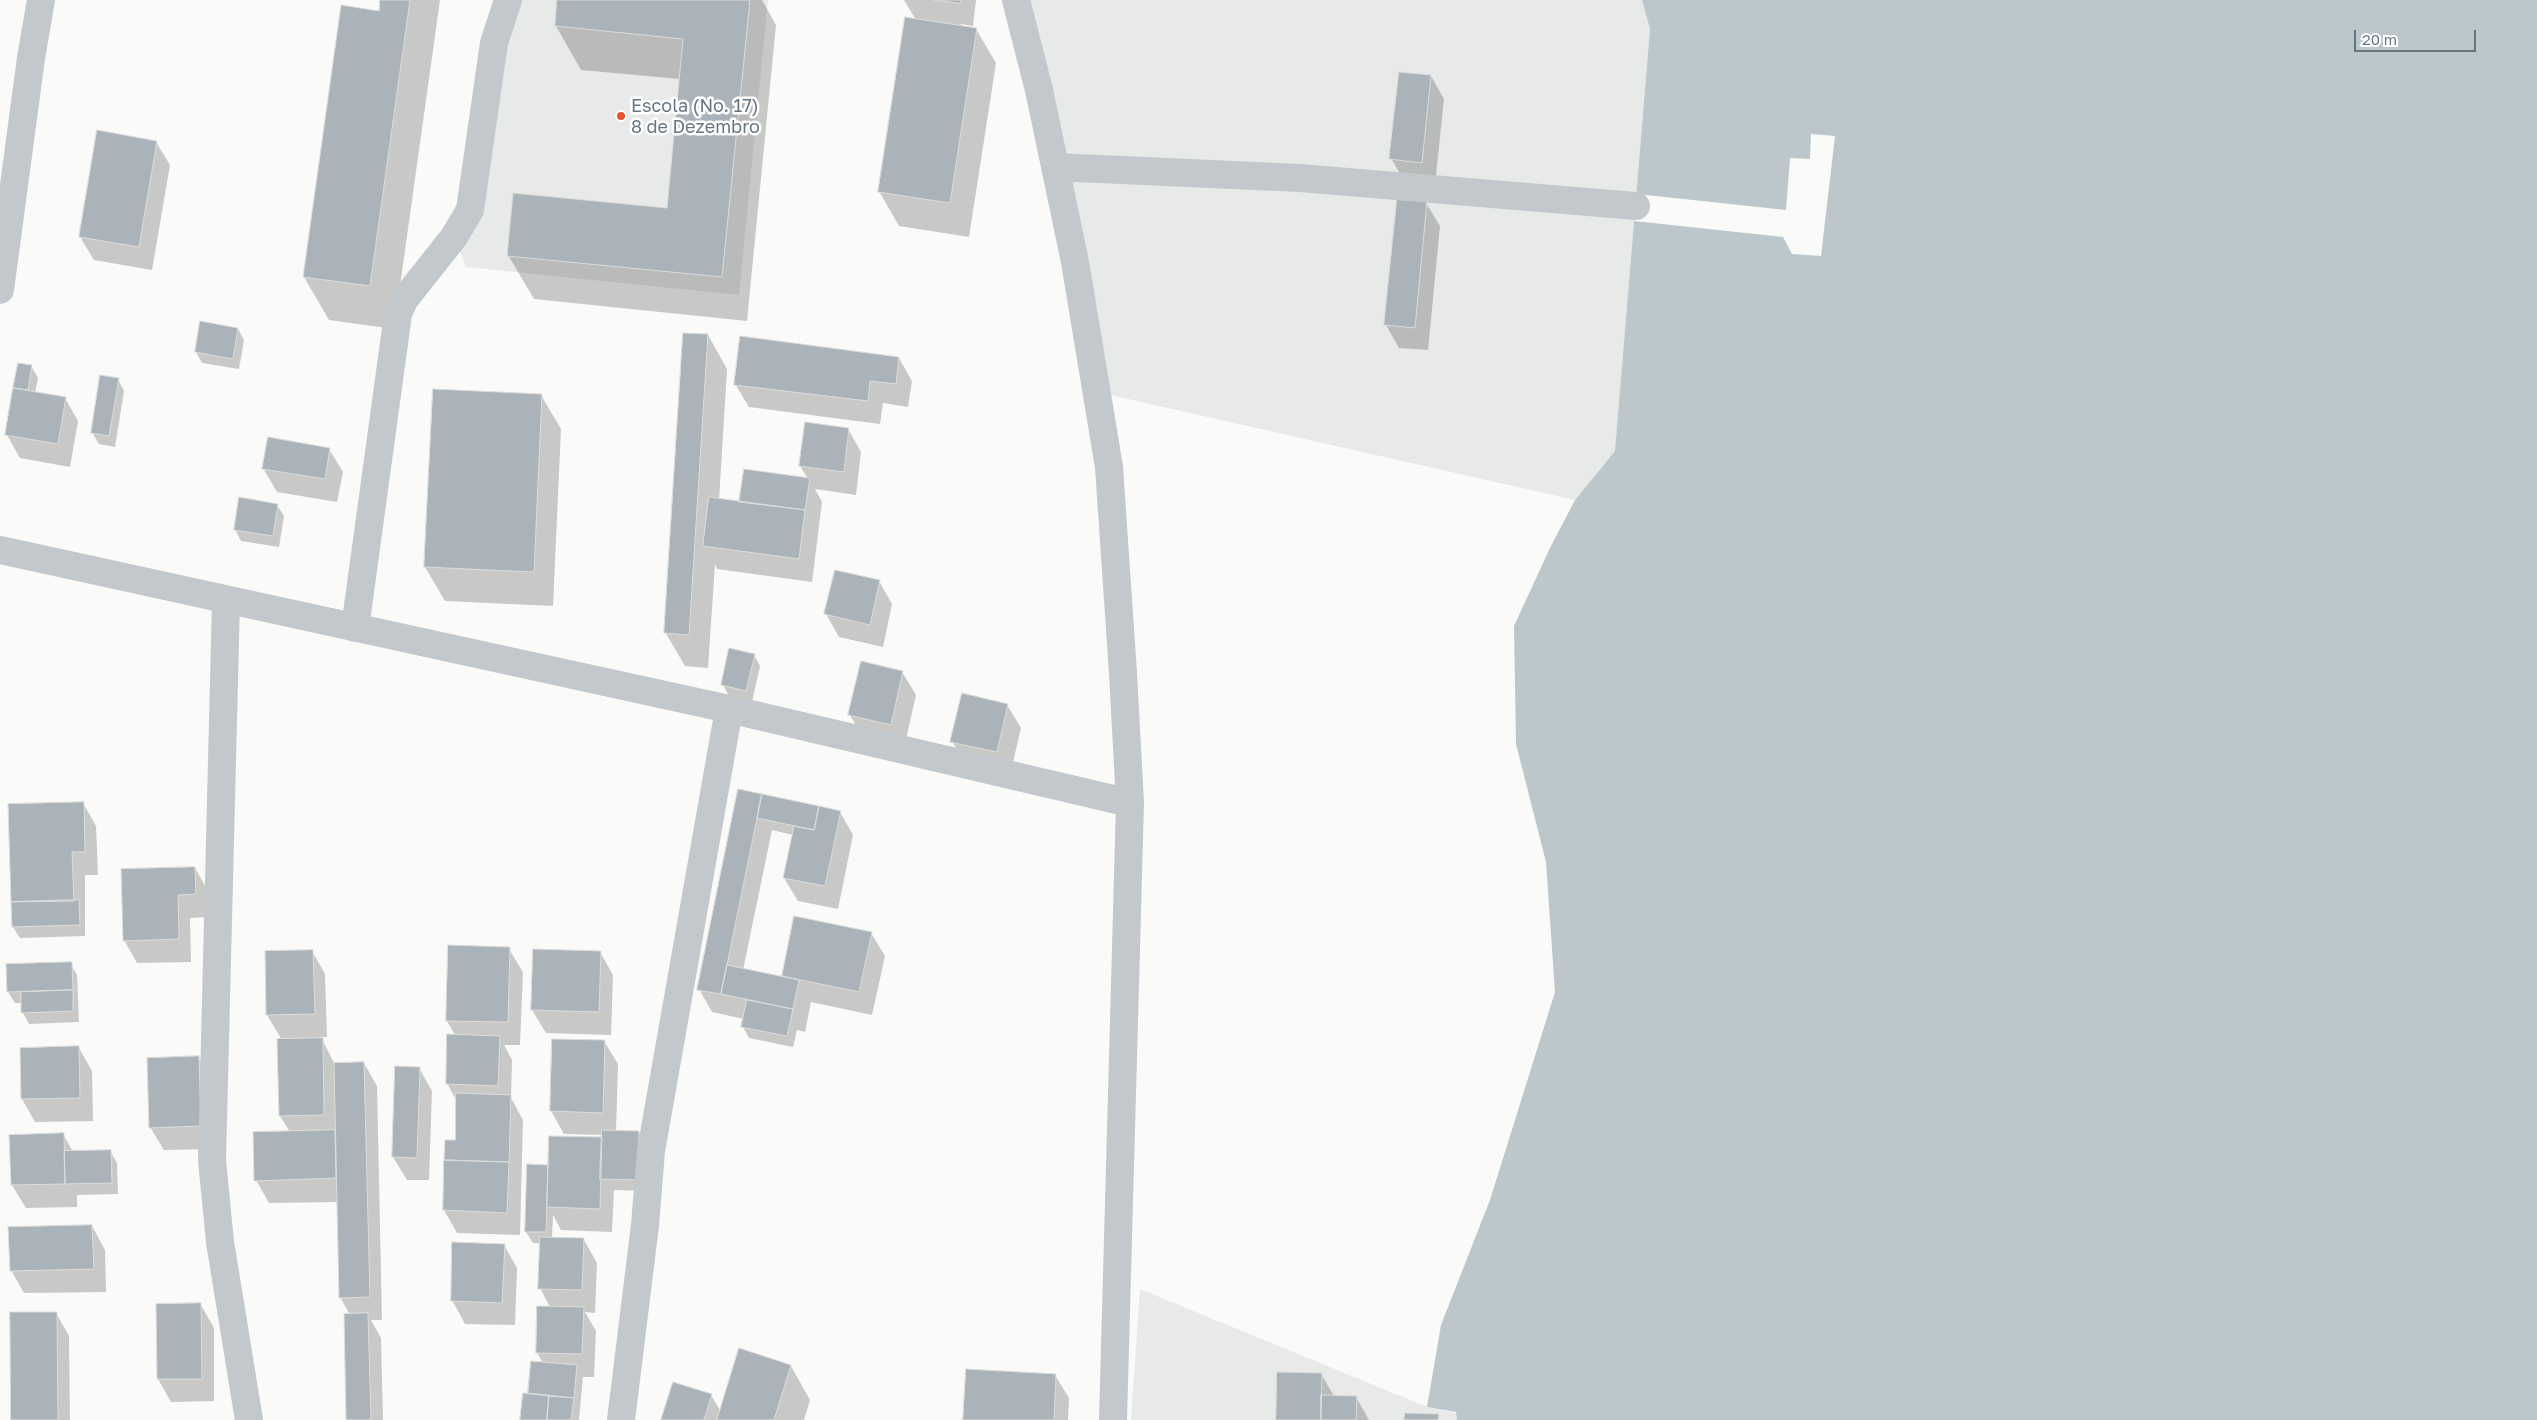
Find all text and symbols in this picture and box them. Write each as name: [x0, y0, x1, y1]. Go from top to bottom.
scale bar: [2357, 20, 2480, 52]
text: 20 m: [2362, 30, 2397, 48]
place label: Escola (No. 17) 8 de Dezembro: [631, 95, 760, 138]
marker: Escola (No. 17) 8 de Dezembro: [615, 110, 627, 122]

